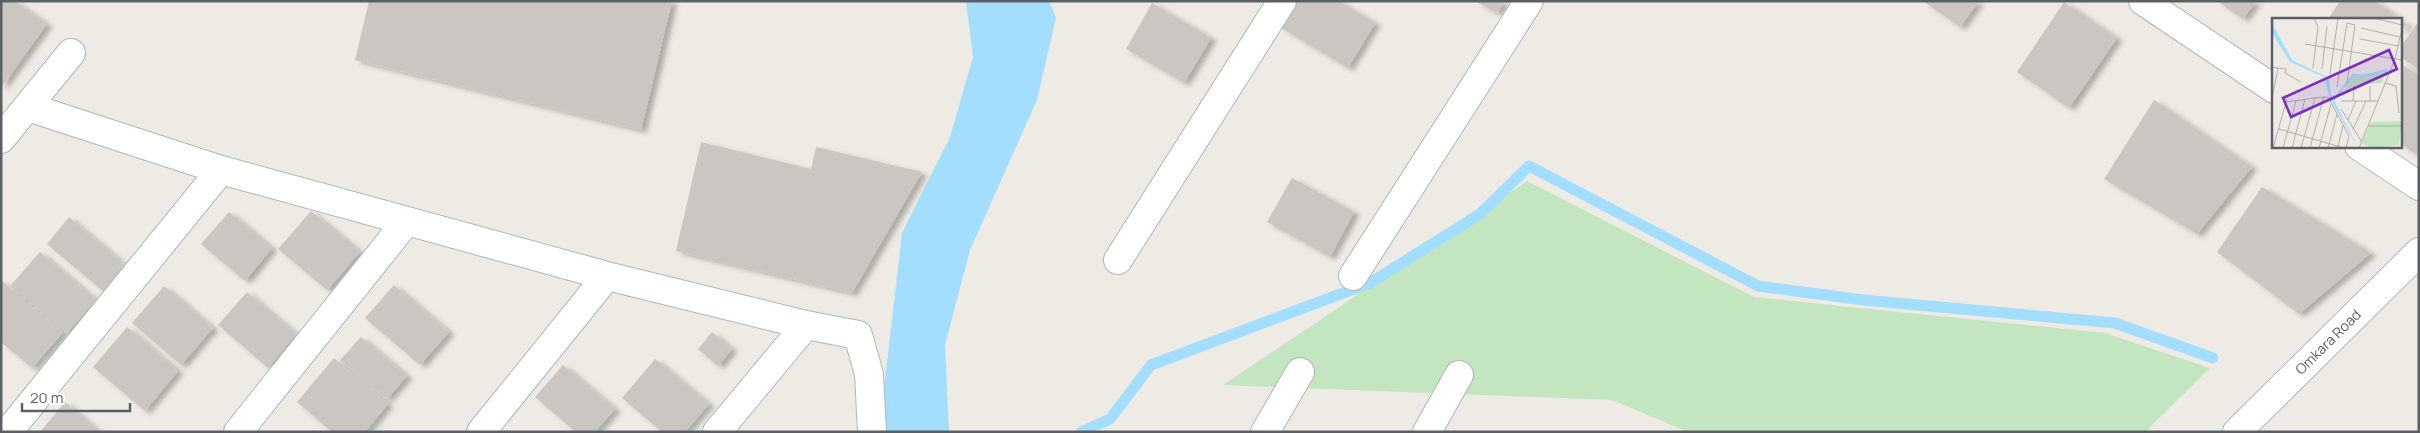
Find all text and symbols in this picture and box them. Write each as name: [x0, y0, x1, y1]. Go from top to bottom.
inset map: [2272, 18, 2402, 148]
street label: Omkara Road: [2291, 305, 2365, 378]
scale bar: [22, 380, 130, 412]
text: 20 m: [30, 387, 63, 408]

